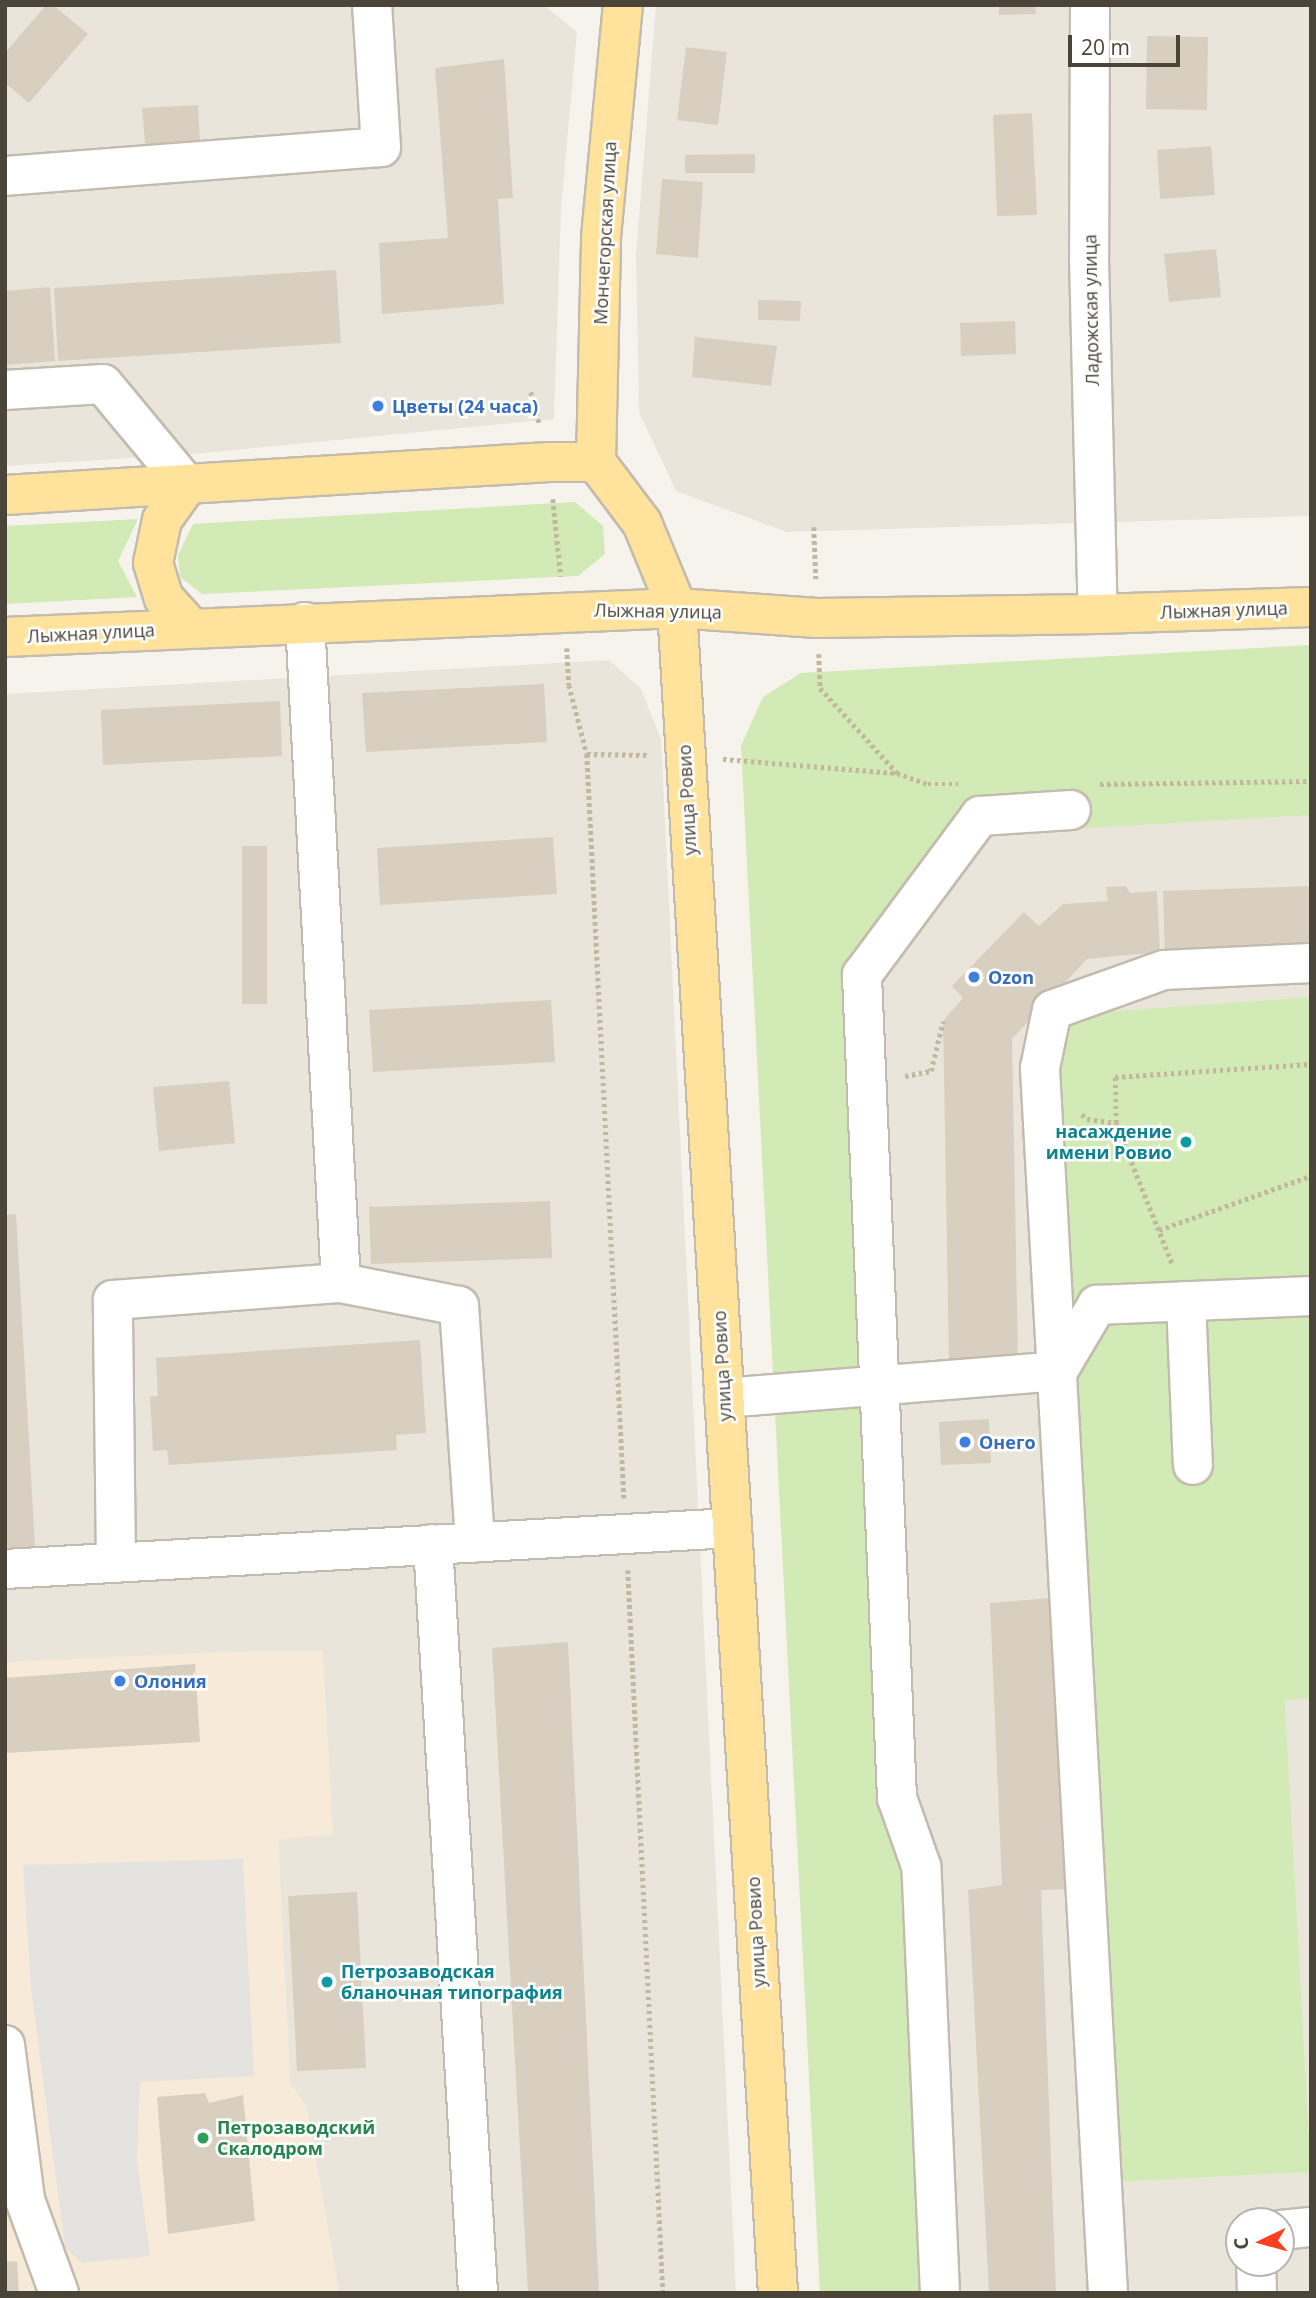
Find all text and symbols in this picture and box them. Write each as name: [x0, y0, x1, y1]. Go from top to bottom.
scale bar: [1071, 21, 1183, 65]
text: 20 m: [1081, 33, 1130, 61]
street label: Мончегорская улица: [589, 141, 621, 325]
street label: Ладожская улица: [1079, 234, 1103, 386]
place label: Цветы (24 часа): [392, 395, 538, 417]
marker: Цветы (24 часа): [370, 398, 386, 414]
street label: Лыжная улица: [1160, 597, 1288, 623]
street label: Лыжная улица: [594, 599, 722, 623]
street label: Лыжная улица: [27, 619, 155, 647]
street label: улица Ровио: [673, 744, 701, 856]
place label: Ozon: [988, 966, 1034, 988]
marker: Ozon: [966, 969, 982, 985]
place label: насаждение имени Ровио: [1046, 1121, 1172, 1164]
marker: насаждение имени Ровио: [1178, 1134, 1194, 1150]
street label: улица Ровио: [708, 1310, 736, 1422]
place label: Онего: [979, 1431, 1036, 1453]
marker: Онего: [957, 1434, 973, 1450]
place label: Олония: [134, 1670, 207, 1692]
marker: Олония: [112, 1673, 128, 1689]
street label: улица Ровио: [742, 1876, 770, 1988]
place label: Петрозаводская бланочная типография: [341, 1961, 563, 2004]
marker: Петрозаводская бланочная типография: [319, 1974, 335, 1990]
place label: Петрозаводский Скалодром: [217, 2117, 375, 2160]
marker: Петрозаводский Скалодром: [195, 2130, 211, 2146]
north arrow: [1225, 2207, 1295, 2277]
text: С: [1228, 2236, 1255, 2251]

